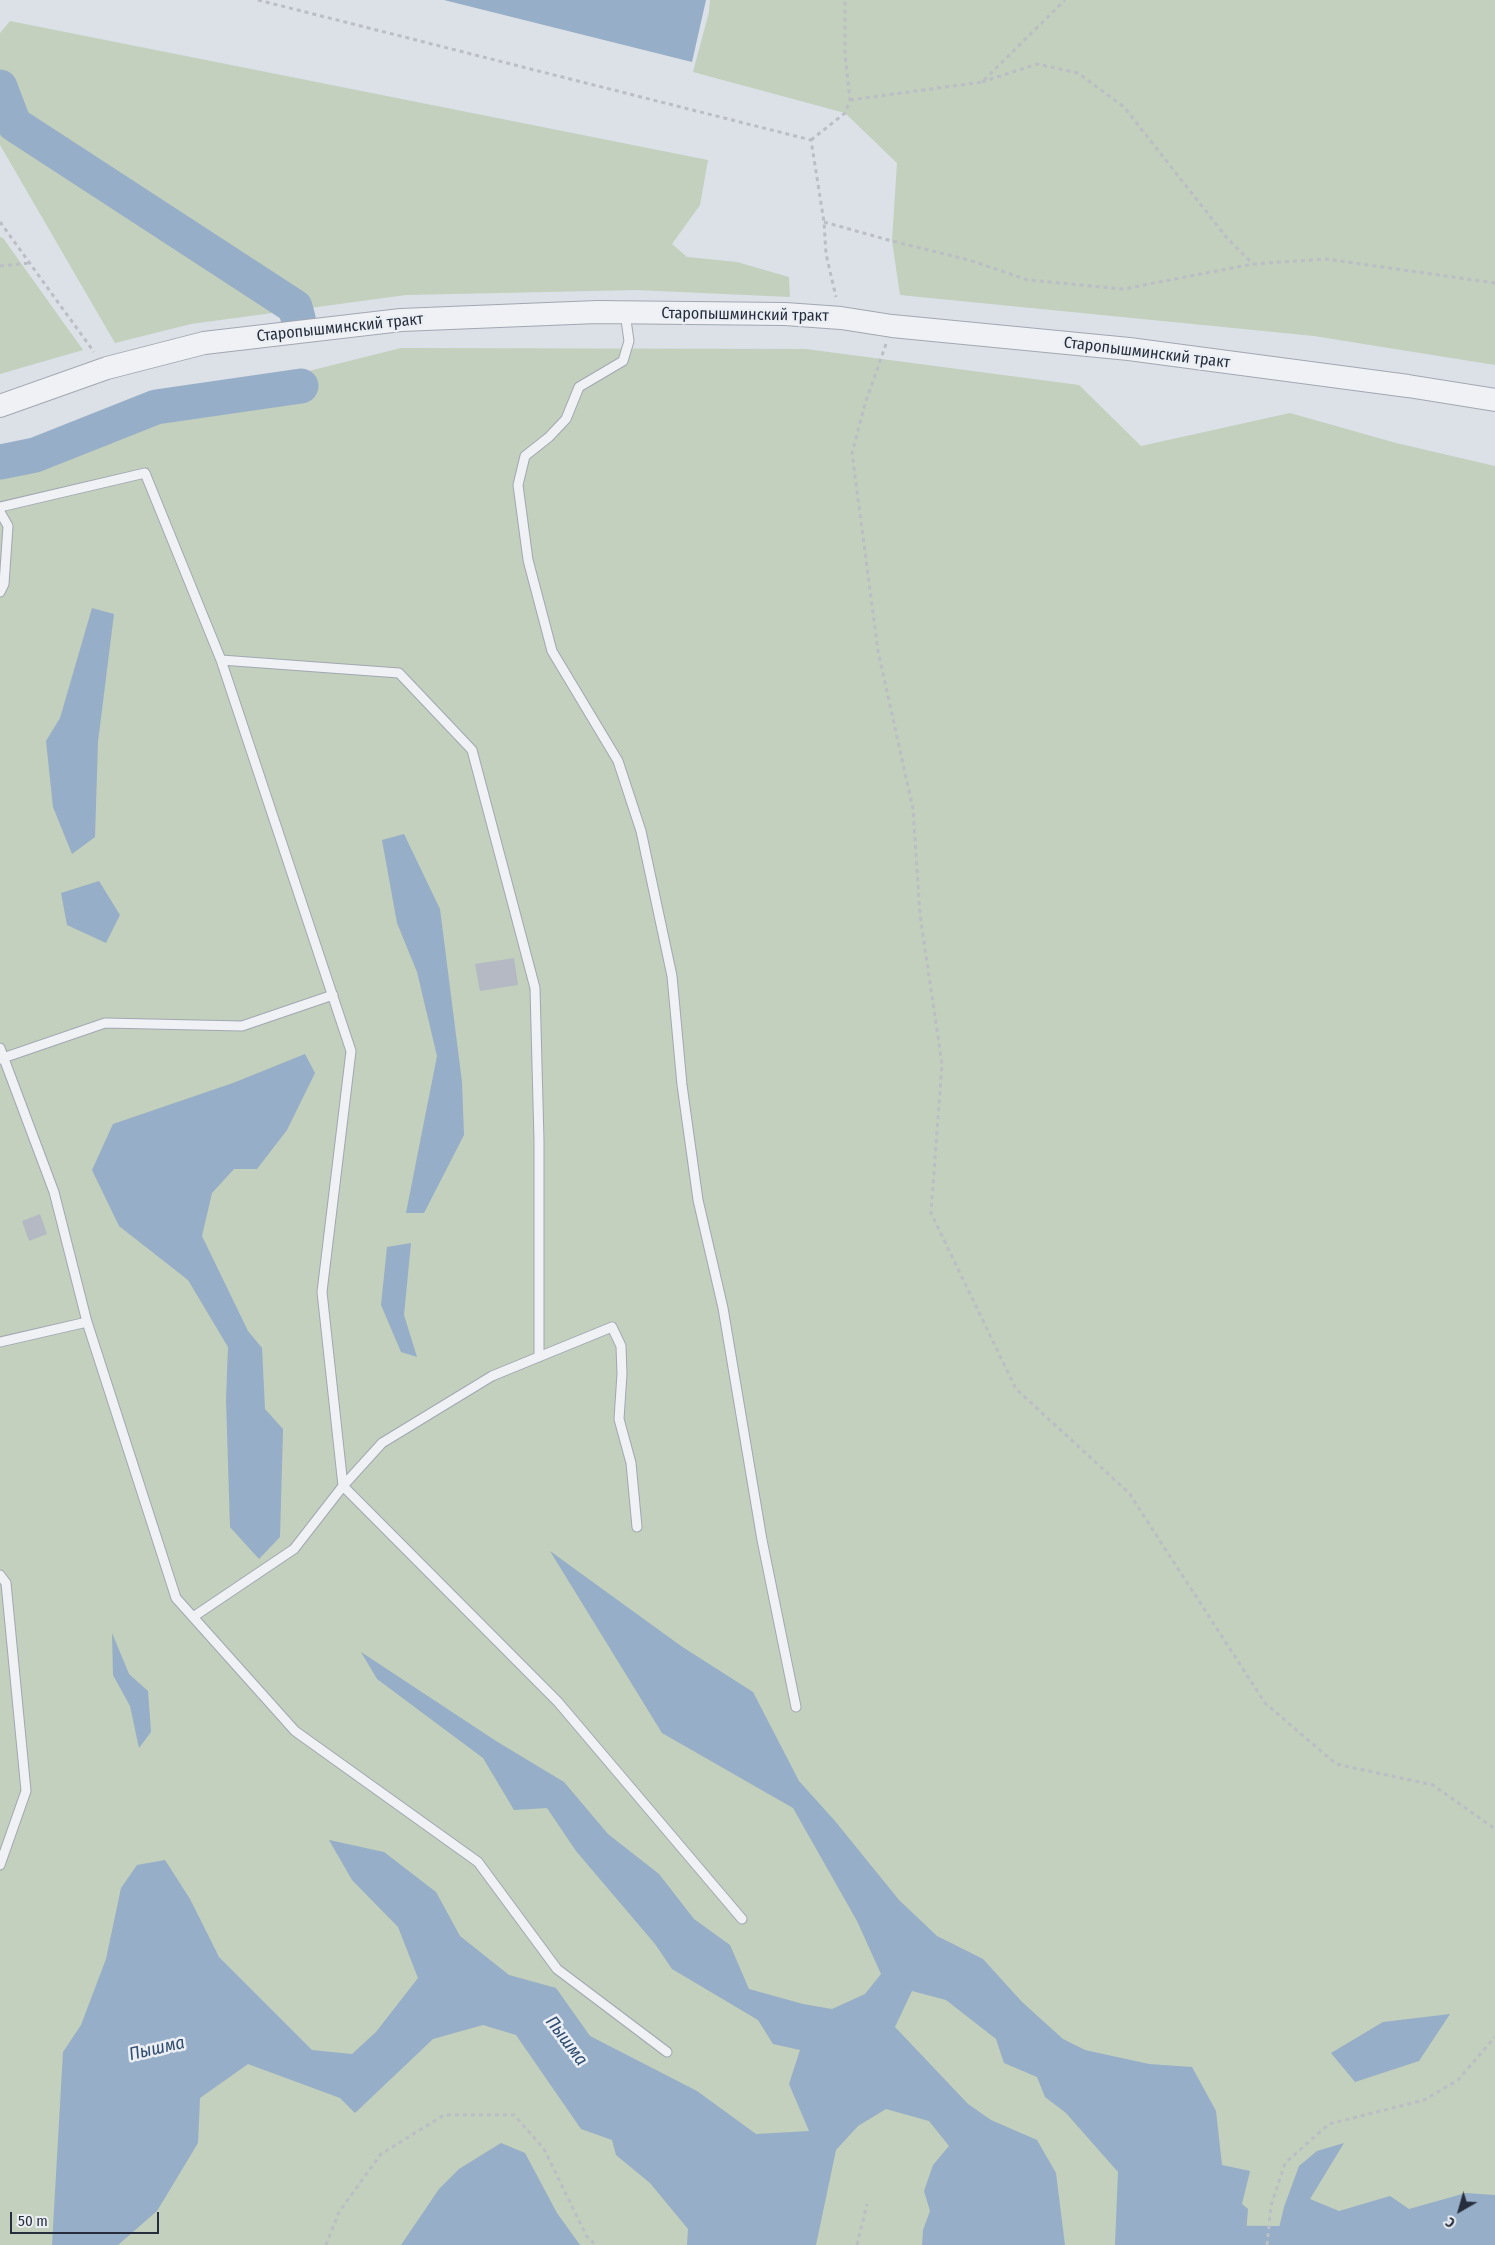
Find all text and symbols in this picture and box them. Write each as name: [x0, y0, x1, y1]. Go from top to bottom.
street label: Старопышминский тракт: [661, 304, 829, 326]
street label: Старопышминский тракт: [256, 310, 424, 346]
street label: Старопышминский тракт: [1063, 333, 1231, 373]
water label: Пышма: [540, 2012, 592, 2070]
water label: Пышма: [127, 2032, 187, 2066]
north arrow: [1435, 2185, 1485, 2235]
scale bar: [12, 2202, 161, 2234]
text: 50 m: [18, 2212, 48, 2230]
text: С: [1442, 2213, 1459, 2231]

